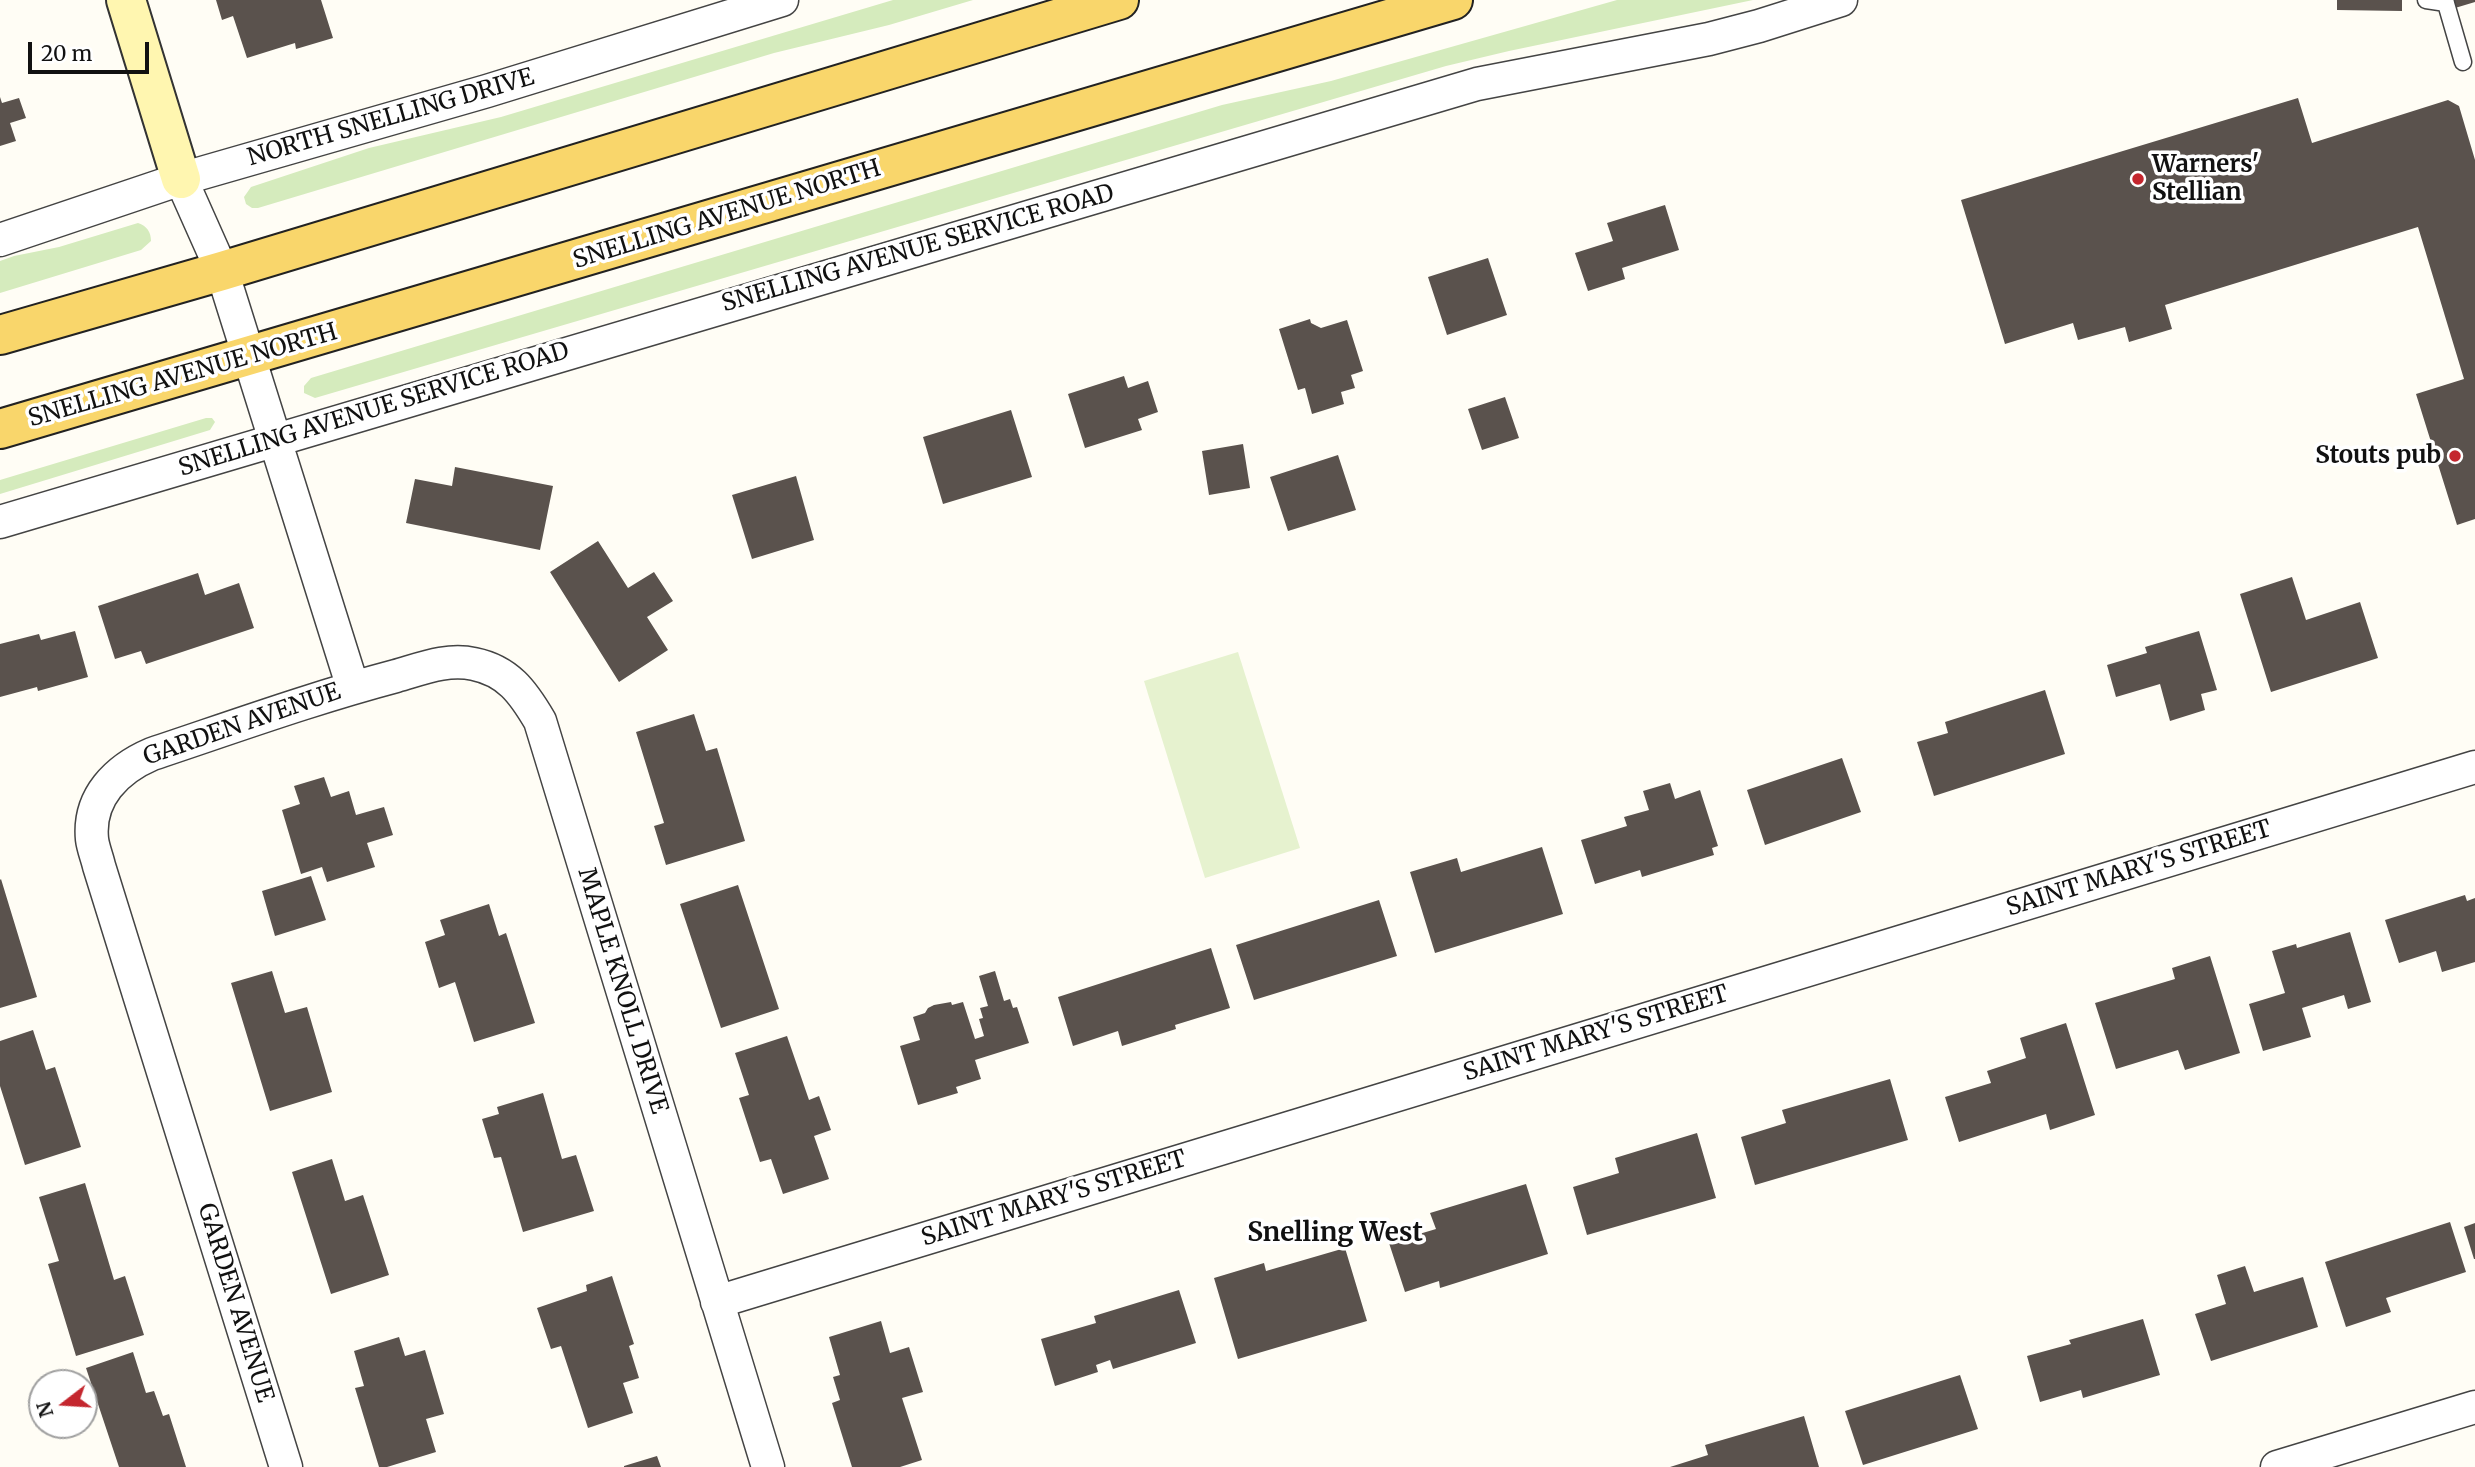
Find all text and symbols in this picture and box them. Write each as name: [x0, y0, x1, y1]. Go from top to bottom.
scale bar: [32, 28, 152, 72]
text: 20 m: [41, 40, 92, 67]
street label: NORTH SNELLING DRIVE: [244, 63, 538, 173]
place label: Warners' Stellian: [2152, 151, 2259, 207]
street label: SNELLING AVENUE NORTH: [570, 154, 884, 276]
marker: Warners' Stellian: [2130, 171, 2146, 187]
street label: SNELLING AVENUE SERVICE ROAD: [719, 179, 1117, 319]
street label: SNELLING AVENUE NORTH: [25, 318, 341, 434]
street label: SNELLING AVENUE SERVICE ROAD: [175, 337, 573, 483]
place label: Stouts pub: [2315, 442, 2441, 470]
marker: Stouts pub: [2447, 448, 2463, 464]
street label: GARDEN AVENUE: [140, 678, 344, 772]
street label: SAINT MARY'S STREET: [2003, 815, 2275, 923]
street label: MAPLE KNOLL DRIVE: [571, 865, 673, 1117]
street label: SAINT MARY'S STREET: [1460, 980, 1732, 1088]
street label: SAINT MARY'S STREET: [918, 1145, 1190, 1253]
street label: GARDEN AVENUE: [191, 1200, 279, 1406]
district label: Snelling West: [1247, 1218, 1423, 1250]
north arrow: [28, 1369, 98, 1439]
text: N: [31, 1399, 59, 1420]

